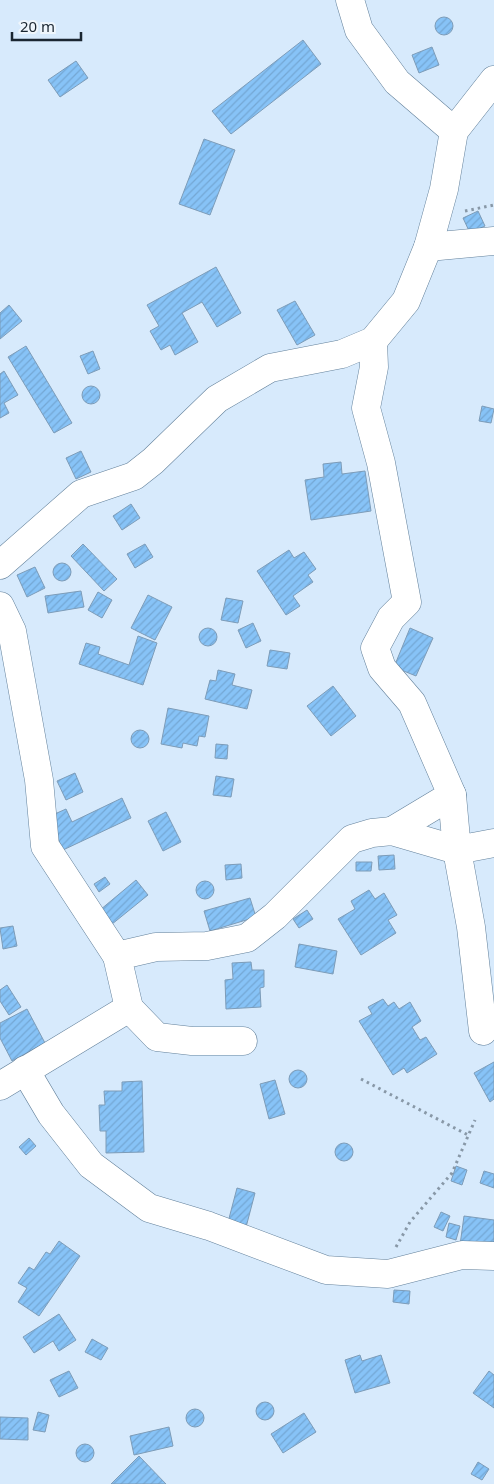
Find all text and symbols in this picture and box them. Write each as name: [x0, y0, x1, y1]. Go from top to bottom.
scale bar: [12, 10, 81, 42]
text: 20 m: [20, 16, 55, 36]

